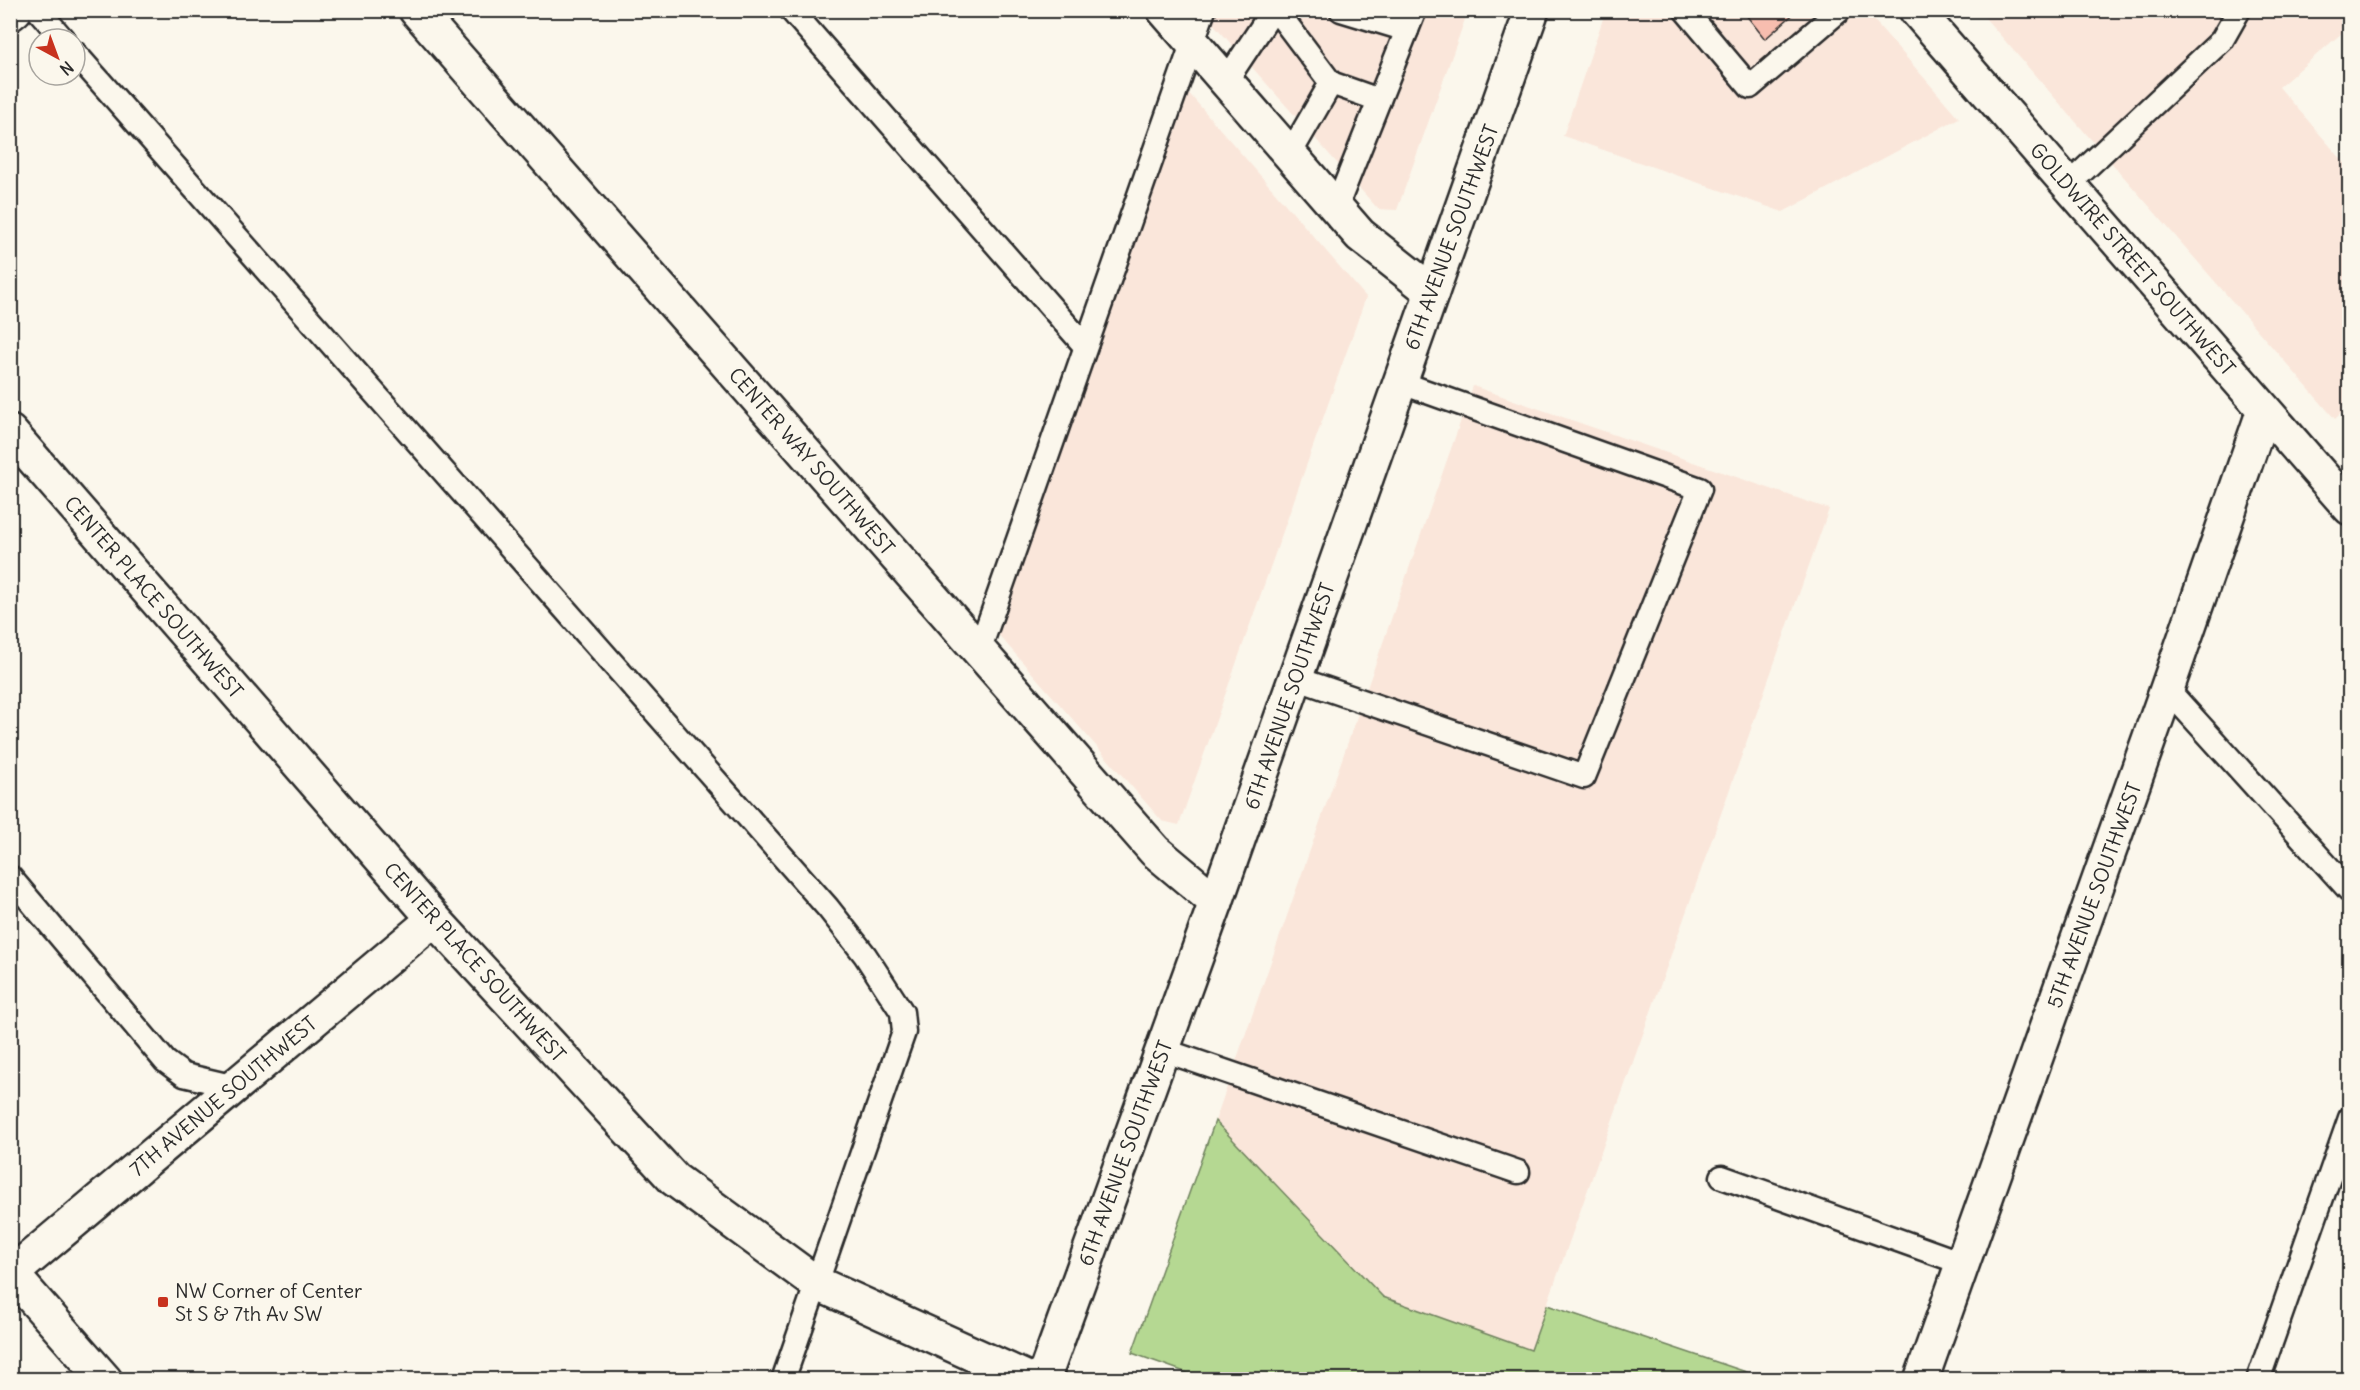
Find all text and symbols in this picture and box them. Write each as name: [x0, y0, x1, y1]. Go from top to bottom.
north arrow: [27, 27, 87, 87]
text: N: [56, 57, 78, 79]
street label: 6TH AVENUE SOUTHWEST: [1399, 121, 1503, 353]
street label: GOLDWIRE STREET SOUTHWEST: [2025, 137, 2241, 381]
street label: CENTER WAY SOUTHWEST: [724, 362, 900, 560]
street label: CENTER PLACE SOUTHWEST: [59, 491, 249, 703]
street label: 6TH AVENUE SOUTHWEST: [1238, 579, 1340, 813]
street label: 5TH AVENUE SOUTHWEST: [2042, 779, 2146, 1011]
street label: CENTER PLACE SOUTHWEST: [379, 857, 571, 1067]
street label: 7TH AVENUE SOUTHWEST: [124, 1010, 322, 1182]
street label: 6TH AVENUE SOUTHWEST: [1073, 1037, 1177, 1269]
place label: NW Corner of Center St S & 7th Av SW: [175, 1278, 362, 1326]
marker: NW Corner of Center St S & 7th Av SW: [156, 1295, 170, 1309]

